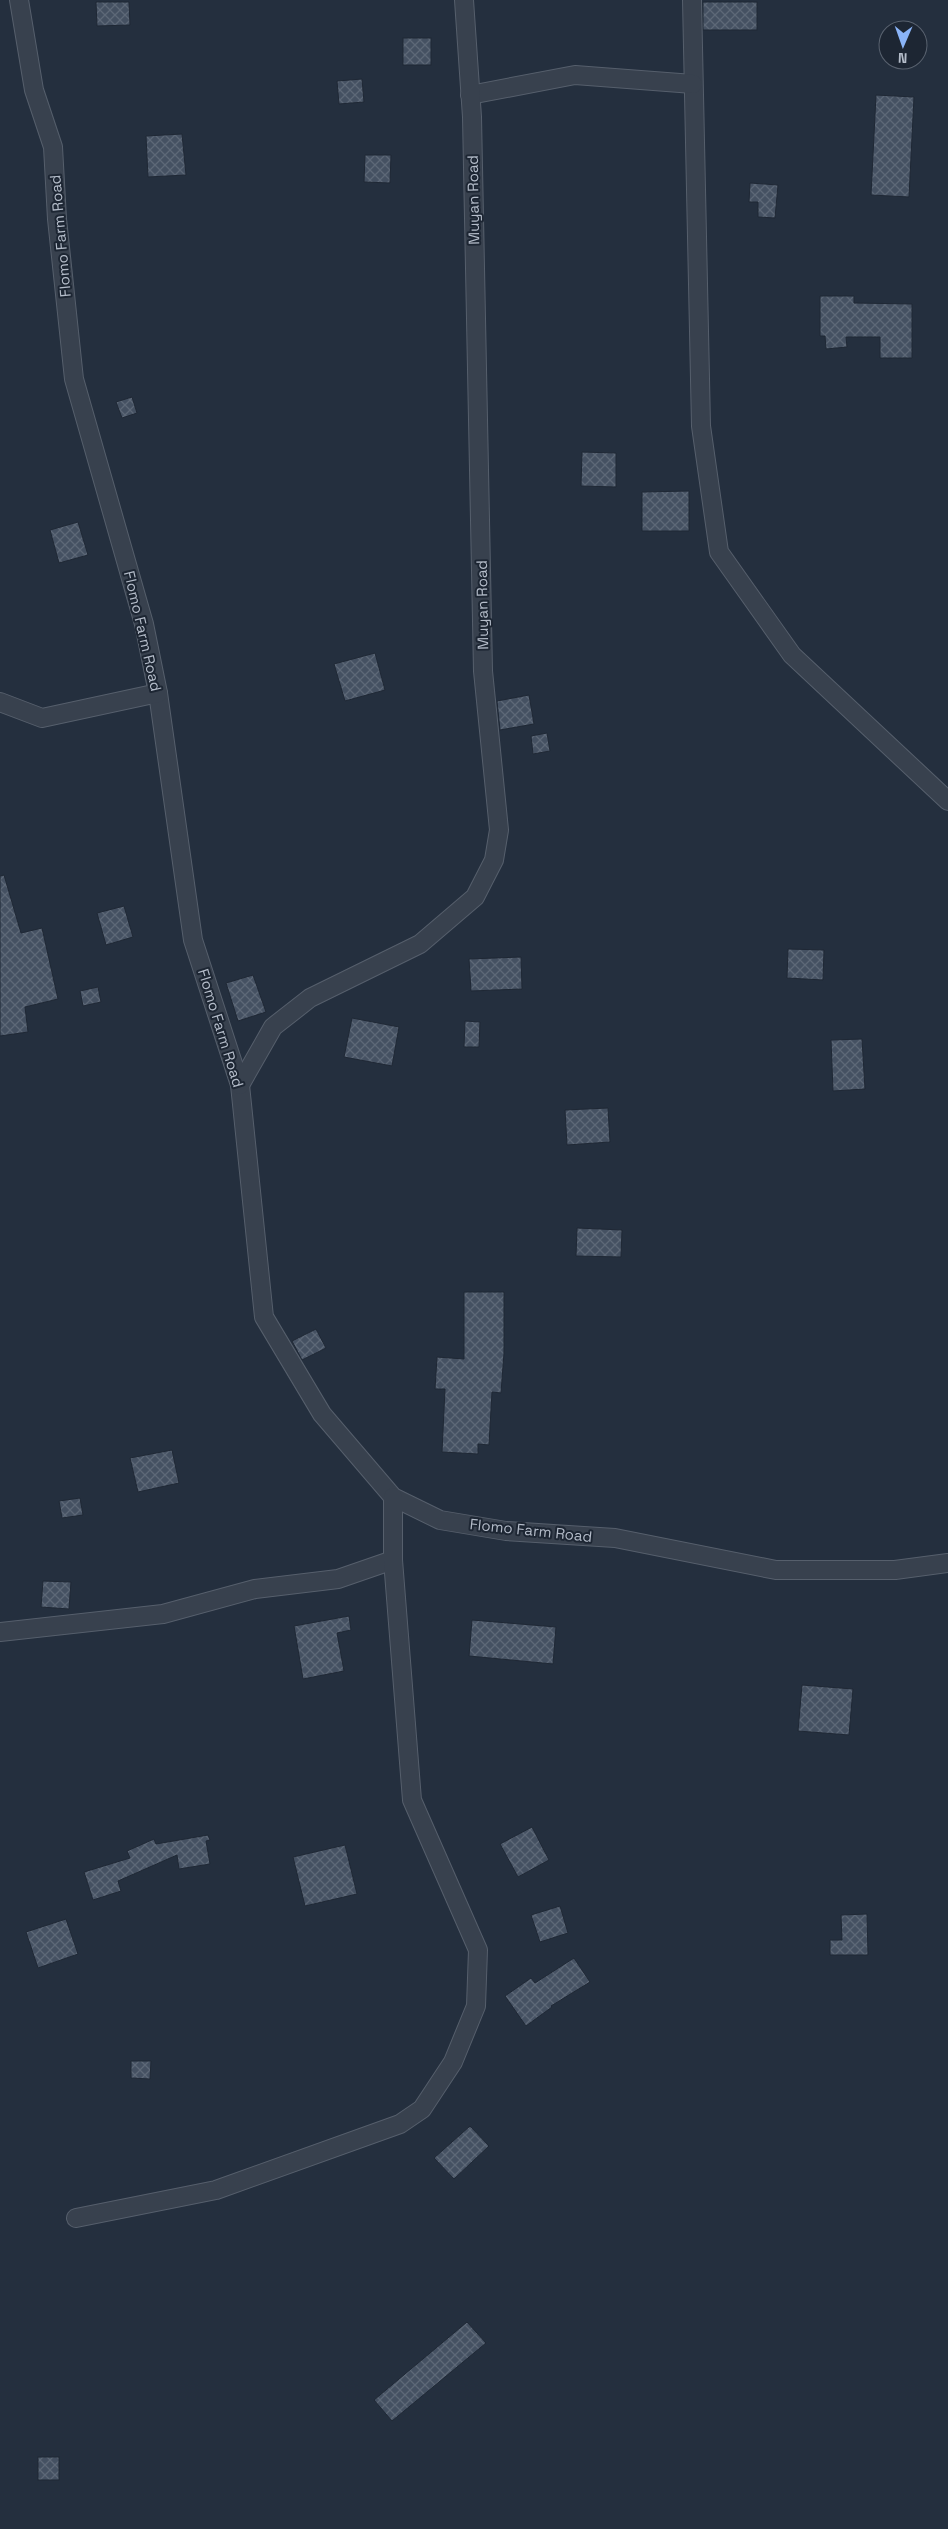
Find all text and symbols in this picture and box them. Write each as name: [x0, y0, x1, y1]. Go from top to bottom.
north arrow: [878, 20, 928, 70]
text: N: [898, 49, 908, 67]
street label: Muyan Road: [463, 155, 483, 245]
street label: Flomo Farm Road: [45, 174, 75, 298]
street label: Muyan Road: [472, 560, 492, 650]
street label: Flomo Farm Road: [120, 569, 166, 693]
street label: Flomo Farm Road: [194, 966, 248, 1090]
street label: Flomo Farm Road: [469, 1514, 593, 1546]

